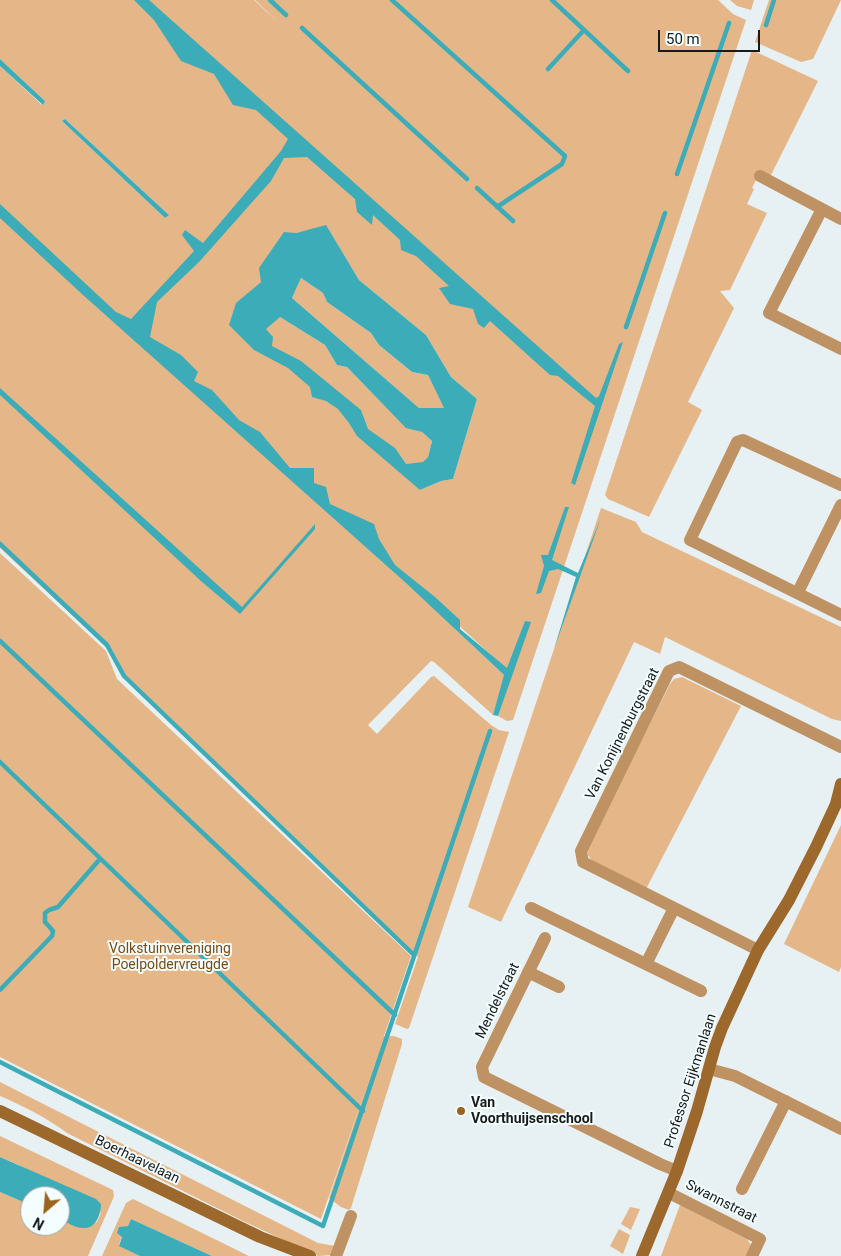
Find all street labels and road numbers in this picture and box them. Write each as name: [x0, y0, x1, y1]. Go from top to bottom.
street label: Van Konijnenburgstraat: [582, 665, 664, 803]
street label: Mendelstraat: [472, 960, 524, 1042]
street label: Professor Eijkmanlaan: [661, 1012, 721, 1150]
street label: Boerhaavelaan: [92, 1132, 182, 1188]
street label: Swannstraat: [682, 1177, 760, 1227]

